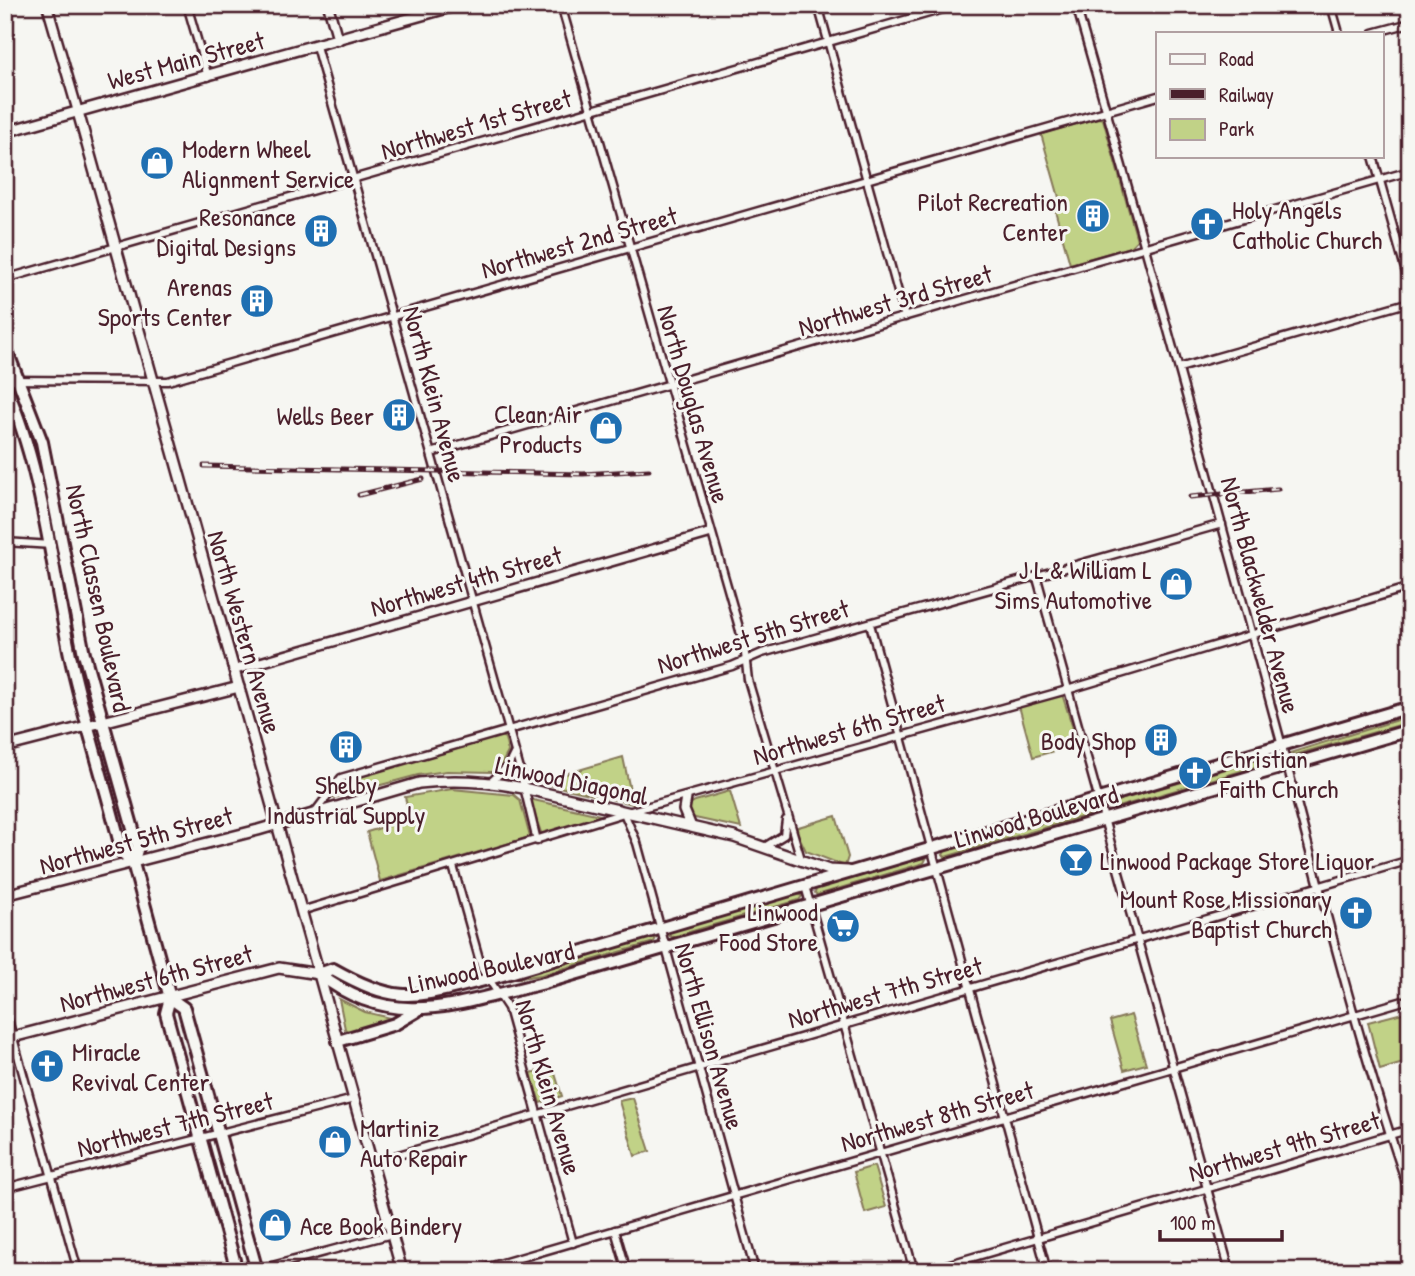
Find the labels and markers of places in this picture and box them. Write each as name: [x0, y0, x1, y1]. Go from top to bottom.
place label: Modern Wheel Alignment Service: [182, 131, 354, 196]
shop icon: Modern Wheel Alignment Service: [138, 144, 176, 182]
place label: Pilot Recreation Center: [918, 184, 1068, 249]
place label: Holy Angels Catholic Church: [1232, 192, 1382, 257]
building icon: Pilot Recreation Center: [1074, 197, 1112, 235]
place label: Resonance Digital Designs: [157, 199, 296, 264]
church icon: Holy Angels Catholic Church: [1188, 205, 1226, 243]
building icon: Resonance Digital Designs: [302, 212, 340, 250]
place label: Arenas Sports Center: [98, 269, 232, 334]
building icon: Arenas Sports Center: [238, 282, 276, 320]
building icon: Wells Beer: [380, 396, 418, 434]
place label: Clean Air Products: [494, 396, 582, 461]
place label: Wells Beer: [277, 398, 374, 433]
shop icon: Clean Air Products: [587, 409, 625, 447]
place label: J L & William L Sims Automotive: [994, 552, 1152, 617]
shop icon: J L & William L Sims Automotive: [1157, 565, 1195, 603]
building icon: Body Shop: [1142, 721, 1180, 759]
place label: Body Shop: [1041, 723, 1136, 758]
building icon: Shelby Industrial Supply: [327, 728, 365, 766]
place label: Christian Faith Church: [1219, 741, 1338, 806]
church icon: Christian Faith Church: [1176, 754, 1214, 792]
place label: Shelby Industrial Supply: [267, 767, 425, 832]
bar icon: Linwood Package Store Liquor: [1057, 841, 1095, 879]
place label: Linwood Package Store Liquor: [1100, 843, 1374, 878]
place label: Mount Rose Missionary Baptist Church: [1120, 881, 1332, 946]
place label: Linwood Food Store: [718, 894, 818, 959]
church icon: Mount Rose Missionary Baptist Church: [1337, 894, 1375, 932]
supermarket icon: Linwood Food Store: [824, 907, 862, 945]
place label: Miracle Revival Center: [72, 1034, 210, 1099]
church icon: Miracle Revival Center: [28, 1047, 66, 1085]
place label: Martiniz Auto Repair: [360, 1110, 468, 1175]
shop icon: Martiniz Auto Repair: [316, 1123, 354, 1161]
shop icon: Ace Book Bindery: [256, 1206, 294, 1244]
place label: Ace Book Bindery: [300, 1208, 462, 1243]

